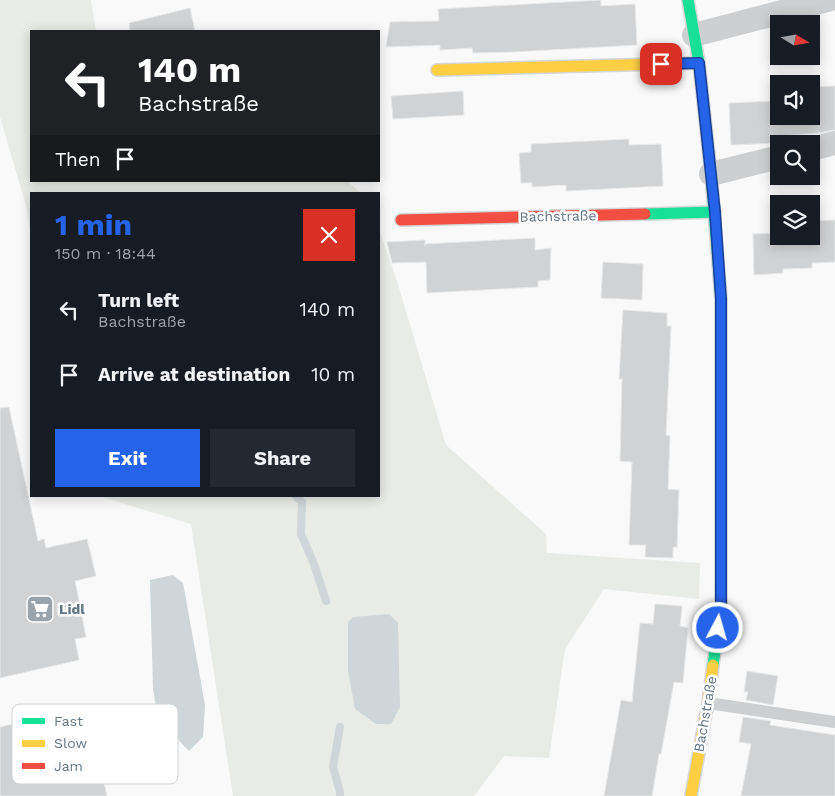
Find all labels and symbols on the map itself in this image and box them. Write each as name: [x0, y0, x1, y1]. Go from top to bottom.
north arrow: [770, 15, 820, 65]
pin: [640, 43, 682, 85]
street label: Bachstraße: [519, 207, 597, 225]
supermarket icon: Lidl: [25, 594, 55, 624]
place label: Lidl: [59, 601, 85, 617]
position arrow: [691, 601, 743, 653]
street label: Bachstraße: [690, 675, 720, 753]
legend: [12, 704, 178, 784]
text: Fast: [54, 713, 83, 729]
text: Slow: [54, 735, 87, 751]
text: Jam: [54, 758, 83, 774]

